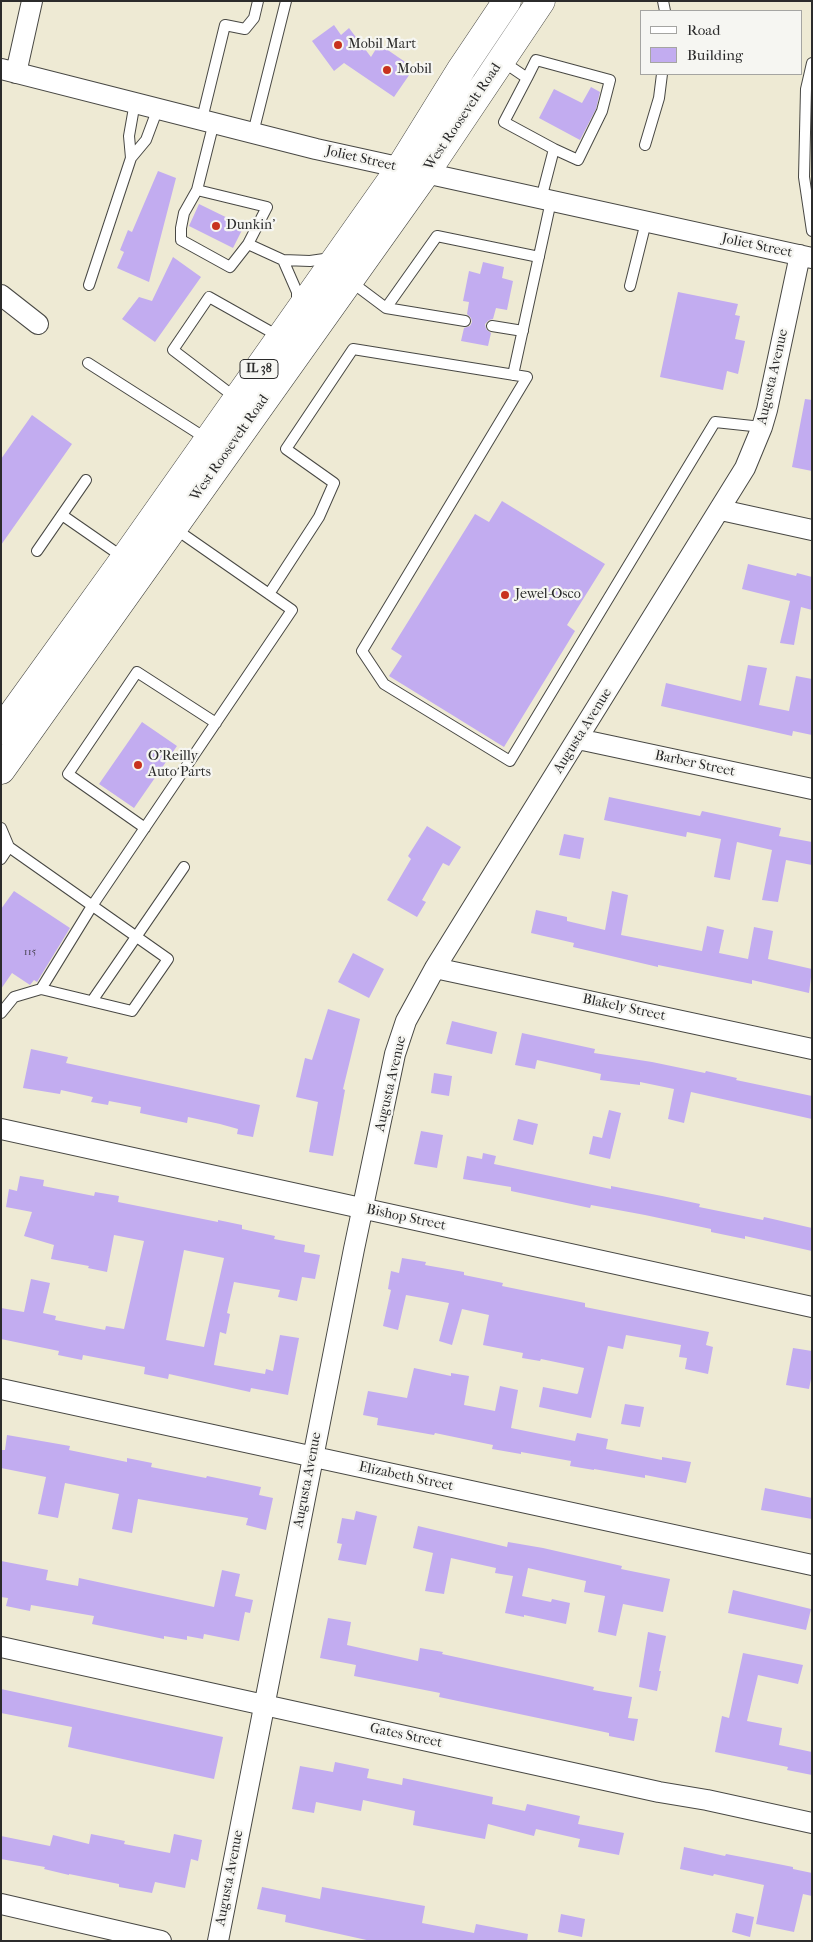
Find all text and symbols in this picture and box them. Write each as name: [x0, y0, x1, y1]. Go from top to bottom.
legend: [640, 10, 803, 75]
text: Road: [687, 21, 720, 39]
place label: Mobil Mart: [348, 37, 416, 53]
marker: Mobil Mart: [332, 39, 344, 51]
text: Building: [687, 46, 743, 64]
street label: West Roosevelt Road: [421, 60, 505, 174]
place label: Mobil: [397, 62, 432, 78]
marker: Mobil: [381, 64, 393, 76]
street label: Joliet Street: [324, 143, 398, 175]
place label: Dunkin': [226, 218, 275, 234]
marker: Dunkin': [210, 220, 222, 232]
street label: Joliet Street: [720, 230, 794, 262]
street label: Augusta Avenue: [754, 328, 792, 426]
road number: IL 38: [240, 359, 278, 378]
street label: West Roosevelt Road: [187, 392, 273, 504]
place label: Jewel-Osco: [515, 587, 581, 603]
marker: Jewel-Osco: [499, 589, 511, 601]
street label: Augusta Avenue: [550, 685, 616, 777]
street label: Barber Street: [653, 747, 737, 781]
place label: O'Reilly Auto Parts: [148, 749, 211, 782]
marker: O'Reilly Auto Parts: [132, 759, 144, 771]
house number: 115: [24, 945, 36, 959]
street label: Blakely Street: [581, 991, 667, 1025]
street label: Augusta Avenue: [372, 1035, 410, 1133]
street label: Bishop Street: [365, 1201, 447, 1235]
street label: Augusta Avenue: [290, 1431, 326, 1529]
street label: Elizabeth Street: [357, 1459, 455, 1495]
street label: Gates Street: [368, 1720, 444, 1752]
street label: Augusta Avenue: [212, 1829, 248, 1927]

